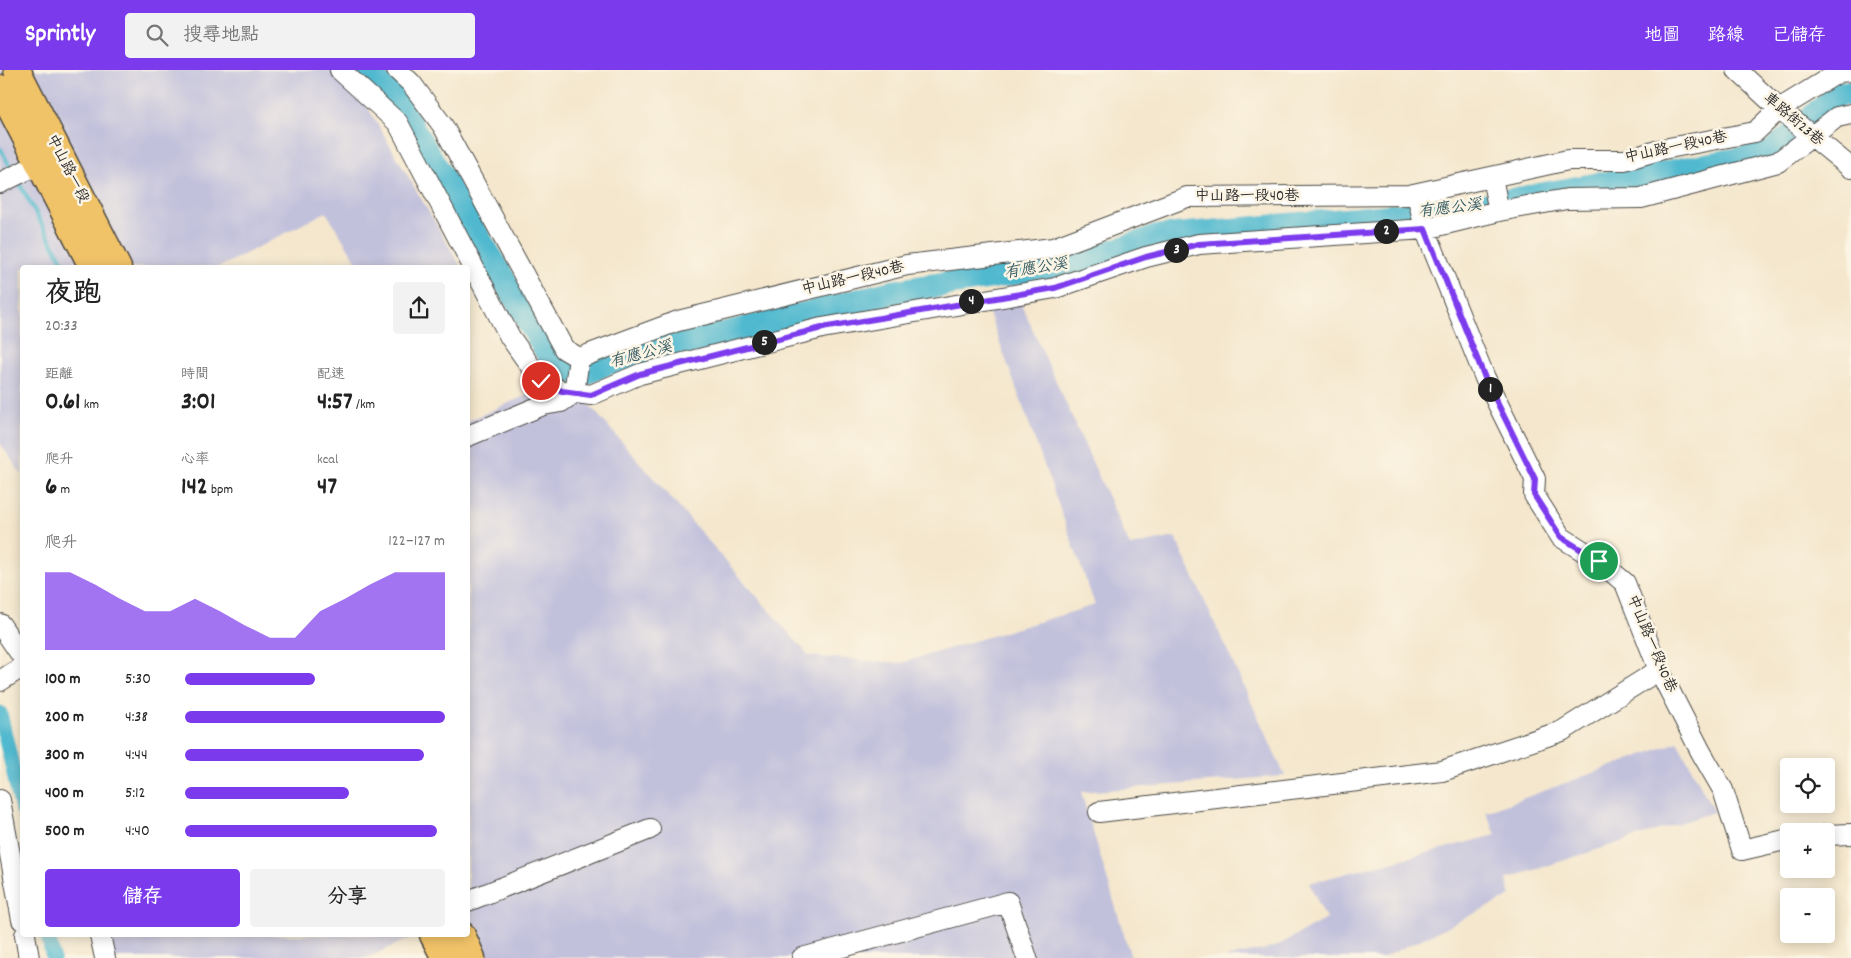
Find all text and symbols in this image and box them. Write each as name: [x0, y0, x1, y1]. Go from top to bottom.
search box: [125, 13, 475, 58]
text: Sprintly: [25, 18, 95, 52]
icon: search: [143, 21, 171, 49]
text: 搜尋地點: [183, 23, 259, 50]
text: 地圖: [1644, 24, 1680, 49]
text: 路線: [1708, 24, 1744, 49]
text: 已儲存: [1772, 24, 1826, 49]
street label: 車路街23巷: [1758, 88, 1828, 152]
street label: 中山路一段40巷: [1623, 126, 1729, 170]
street label: 中山路一段: [40, 131, 94, 207]
street label: 中山路一段40巷: [1195, 186, 1299, 208]
water label: 有應公溪: [1417, 194, 1484, 224]
pin: 2: [1374, 218, 1398, 244]
text: 2: [1383, 221, 1390, 241]
pin: 3: [1164, 238, 1188, 262]
text: 3: [1173, 240, 1180, 260]
water label: 有應公溪: [1003, 252, 1070, 285]
street label: 中山路一段40巷: [800, 257, 906, 301]
text: 夜跑: [45, 276, 101, 316]
button: share: [393, 282, 445, 334]
pin: 4: [958, 288, 984, 314]
text: 4: [969, 291, 974, 311]
text: 20:33: [45, 315, 78, 338]
pin: 5: [752, 330, 776, 354]
text: 5: [761, 332, 768, 352]
water label: 有應公溪: [607, 335, 676, 374]
pin: [520, 360, 562, 402]
text: 距離: [45, 365, 73, 385]
text: 時間: [181, 365, 209, 385]
text: 配速: [317, 365, 345, 385]
icon: check: [527, 367, 555, 395]
pin: 1: [1478, 376, 1502, 402]
text: 1: [1489, 379, 1492, 399]
text: 0.61: [45, 385, 81, 421]
text: 3:01: [181, 385, 215, 421]
text: 4:57: [317, 385, 353, 421]
text: km: [81, 395, 99, 415]
text: /km: [353, 395, 375, 415]
text: 爬升: [45, 450, 73, 470]
text: 心率: [181, 450, 209, 470]
text: kcal: [317, 450, 338, 470]
text: 6: [45, 470, 57, 506]
text: 142: [181, 470, 208, 506]
text: 47: [317, 470, 337, 506]
text: m: [57, 480, 70, 500]
text: bpm: [208, 480, 233, 500]
text: 122–127 m: [388, 530, 445, 553]
text: 爬升: [45, 532, 77, 555]
pin: [1578, 540, 1620, 582]
icon: arrive: [1585, 547, 1613, 575]
street label: 中山路一段40巷: [1620, 592, 1682, 696]
text: 100 m: [45, 668, 81, 691]
text: 5:30: [125, 668, 151, 691]
text: 200 m: [45, 706, 84, 729]
text: 4:38: [125, 706, 148, 729]
text: 300 m: [45, 744, 84, 767]
text: 4:44: [125, 744, 148, 767]
map controls: [1780, 758, 1835, 943]
button: locate: [1780, 758, 1835, 813]
text: 400 m: [45, 782, 84, 805]
text: 5:12: [125, 782, 146, 805]
text: 500 m: [45, 820, 85, 843]
text: 4:40: [125, 820, 150, 843]
button: +: [1780, 823, 1835, 878]
button: 儲存: [45, 869, 240, 927]
button: 分享: [250, 869, 445, 927]
button: −: [1780, 888, 1835, 943]

